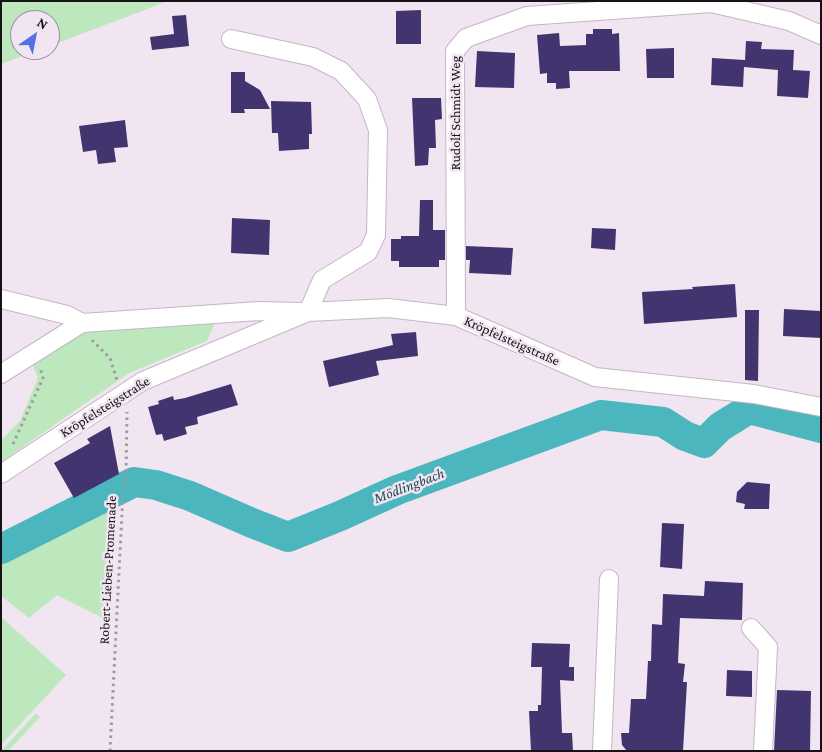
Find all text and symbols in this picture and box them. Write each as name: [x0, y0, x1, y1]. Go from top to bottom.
north arrow: [10, 10, 60, 60]
text: N: [34, 14, 51, 33]
street label: Rudolf Schmidt Weg: [448, 56, 464, 170]
street label: Kröpfelsteigstraße: [462, 312, 562, 370]
street label: Kröpfelsteigstraße: [57, 373, 153, 441]
water label: Mödlingbach: [371, 464, 447, 508]
street label: Robert-Lieben-Promenade: [96, 495, 120, 645]

